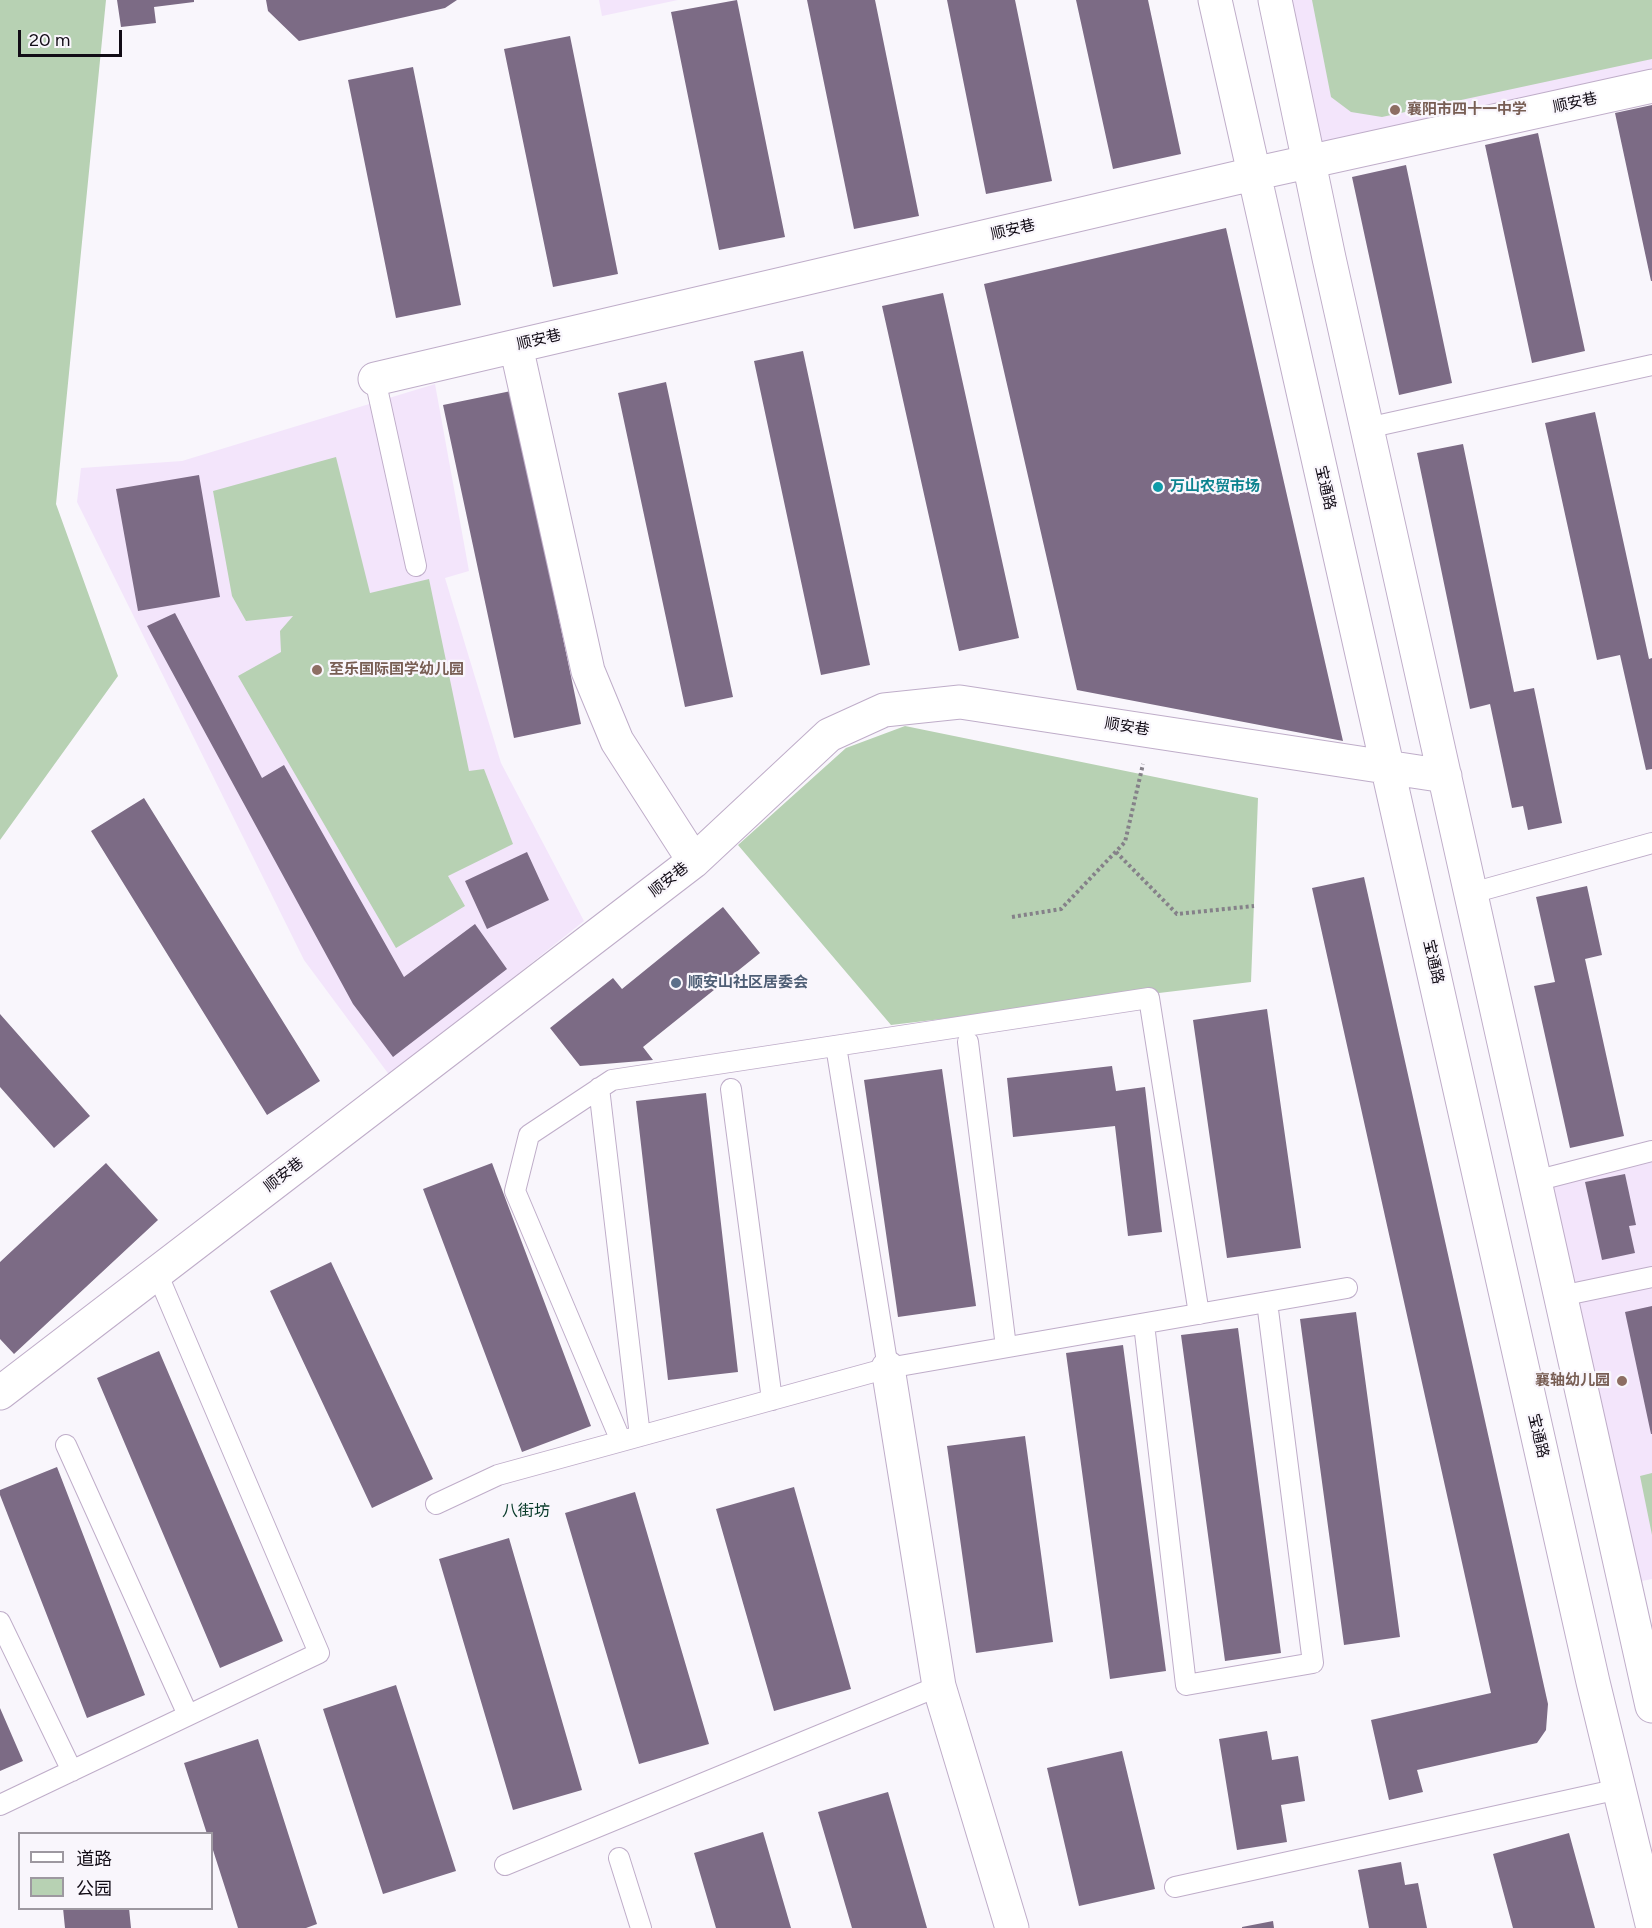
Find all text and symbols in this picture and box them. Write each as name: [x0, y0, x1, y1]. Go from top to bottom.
scale bar: [21, 18, 124, 56]
text: 20 m: [29, 29, 70, 51]
street label: 顺安巷: [1551, 90, 1599, 116]
place label: 襄阳市四十一中学: [1407, 101, 1527, 119]
marker: 襄阳市四十一中学: [1388, 103, 1402, 117]
street label: 顺安巷: [989, 216, 1037, 244]
street label: 顺安巷: [515, 326, 563, 354]
street label: 宝通路: [1311, 464, 1339, 512]
place label: 万山农贸市场: [1170, 478, 1260, 496]
marker: 万山农贸市场: [1151, 480, 1165, 494]
place label: 至乐国际国学幼儿园: [329, 661, 464, 679]
marker: 至乐国际国学幼儿园: [310, 663, 324, 677]
street label: 顺安巷: [1103, 715, 1151, 739]
street label: 顺安巷: [646, 859, 692, 901]
street label: 宝通路: [1419, 938, 1447, 986]
place label: 顺安山社区居委会: [688, 974, 808, 992]
marker: 顺安山社区居委会: [669, 976, 683, 990]
street label: 顺安巷: [261, 1154, 307, 1196]
place label: 襄轴幼儿园: [1535, 1372, 1610, 1390]
marker: 襄轴幼儿园: [1615, 1374, 1629, 1388]
street label: 宝通路: [1524, 1412, 1552, 1460]
district label: 八街坊: [502, 1501, 550, 1521]
legend: [18, 1832, 213, 1910]
text: 道路: [76, 1848, 112, 1870]
text: 公园: [76, 1878, 112, 1900]

